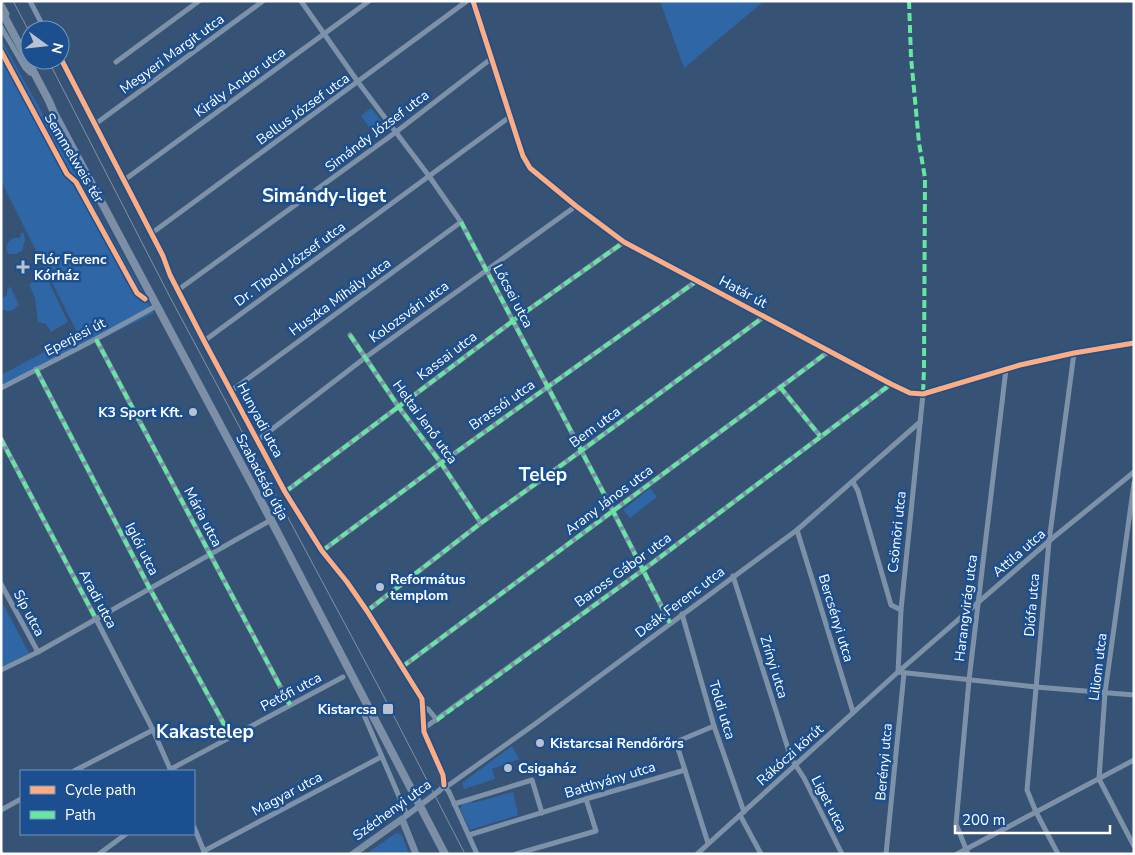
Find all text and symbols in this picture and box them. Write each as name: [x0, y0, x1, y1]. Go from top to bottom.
street label: Megyeri Margit utca: [116, 10, 228, 98]
north arrow: [20, 20, 70, 70]
text: N: [47, 41, 68, 56]
street label: Király Andor utca: [191, 42, 289, 122]
street label: Bellus József utca: [253, 69, 353, 149]
street label: Simándy József utca: [321, 86, 433, 176]
street label: Semmelweis tér: [40, 110, 108, 206]
district label: Simándy-liget: [262, 183, 387, 209]
street label: Dr. Tibold József utca: [231, 217, 349, 311]
place label: Flór Ferenc Kórház: [34, 250, 107, 285]
street label: Huszka Mihály utca: [285, 254, 395, 340]
marker: Flór Ferenc Kórház: [16, 260, 30, 274]
street label: Lőcsei utca: [488, 261, 538, 331]
street label: Határ út: [716, 271, 770, 313]
street label: Kolozsvári utca: [365, 277, 453, 347]
street label: Eperjesi út: [41, 314, 109, 360]
street label: Kassai utca: [413, 327, 481, 385]
street label: Brassói utca: [465, 375, 539, 435]
street label: Heltai Jenő utca: [388, 376, 462, 468]
street label: Hunyadi utca: [232, 379, 288, 461]
street label: Bem utca: [566, 402, 624, 452]
place label: K3 Sport Kft.: [98, 403, 183, 422]
marker: K3 Sport Kft.: [187, 406, 199, 418]
street label: Szabadság útja: [231, 430, 293, 524]
street label: Arany János utca: [561, 461, 657, 539]
district label: Telep: [519, 462, 567, 488]
street label: Mária utca: [179, 484, 227, 550]
street label: Csömöri utca: [883, 490, 911, 574]
street label: Iglói utca: [121, 519, 163, 579]
street label: Attila utca: [988, 525, 1050, 581]
street label: Baross Gábor utca: [571, 528, 675, 612]
street label: Harangvirág utca: [950, 553, 982, 663]
street label: Deák Ferenc utca: [631, 562, 729, 642]
street label: Aradi utca: [75, 566, 121, 632]
place label: Református templom: [390, 570, 466, 605]
street label: Bercsényi utca: [814, 572, 858, 664]
street label: Diófa utca: [1020, 573, 1044, 637]
marker: Református templom: [374, 581, 386, 593]
street label: Síp utca: [9, 586, 49, 640]
street label: Liliom utca: [1084, 632, 1112, 702]
street label: Zrínyi utca: [755, 633, 793, 701]
street label: Petőfi utca: [257, 668, 325, 716]
street label: Toldi utca: [704, 678, 740, 742]
place label: Kistarcsa: [318, 700, 377, 719]
marker: Kistarcsa: [381, 702, 395, 716]
district label: Kakastelep: [156, 719, 254, 745]
street label: Rákóczi körút: [753, 720, 827, 790]
street label: Berényi utca: [871, 722, 897, 802]
place label: Kistarcsai Rendőrőrs: [550, 734, 684, 753]
marker: Kistarcsai Rendőrőrs: [534, 737, 546, 749]
street label: Batthyány utca: [562, 757, 658, 803]
place label: Csigaház: [518, 759, 577, 778]
marker: Csigaház: [502, 762, 514, 774]
street label: Magyar utca: [248, 767, 326, 821]
legend: [20, 770, 195, 835]
street label: Liget utca: [807, 772, 851, 836]
street label: Széchenyi utca: [349, 775, 435, 845]
text: Cycle path: [65, 780, 136, 800]
scale bar: [955, 802, 1110, 834]
text: Path: [65, 805, 96, 825]
text: 200 m: [962, 810, 1006, 830]

